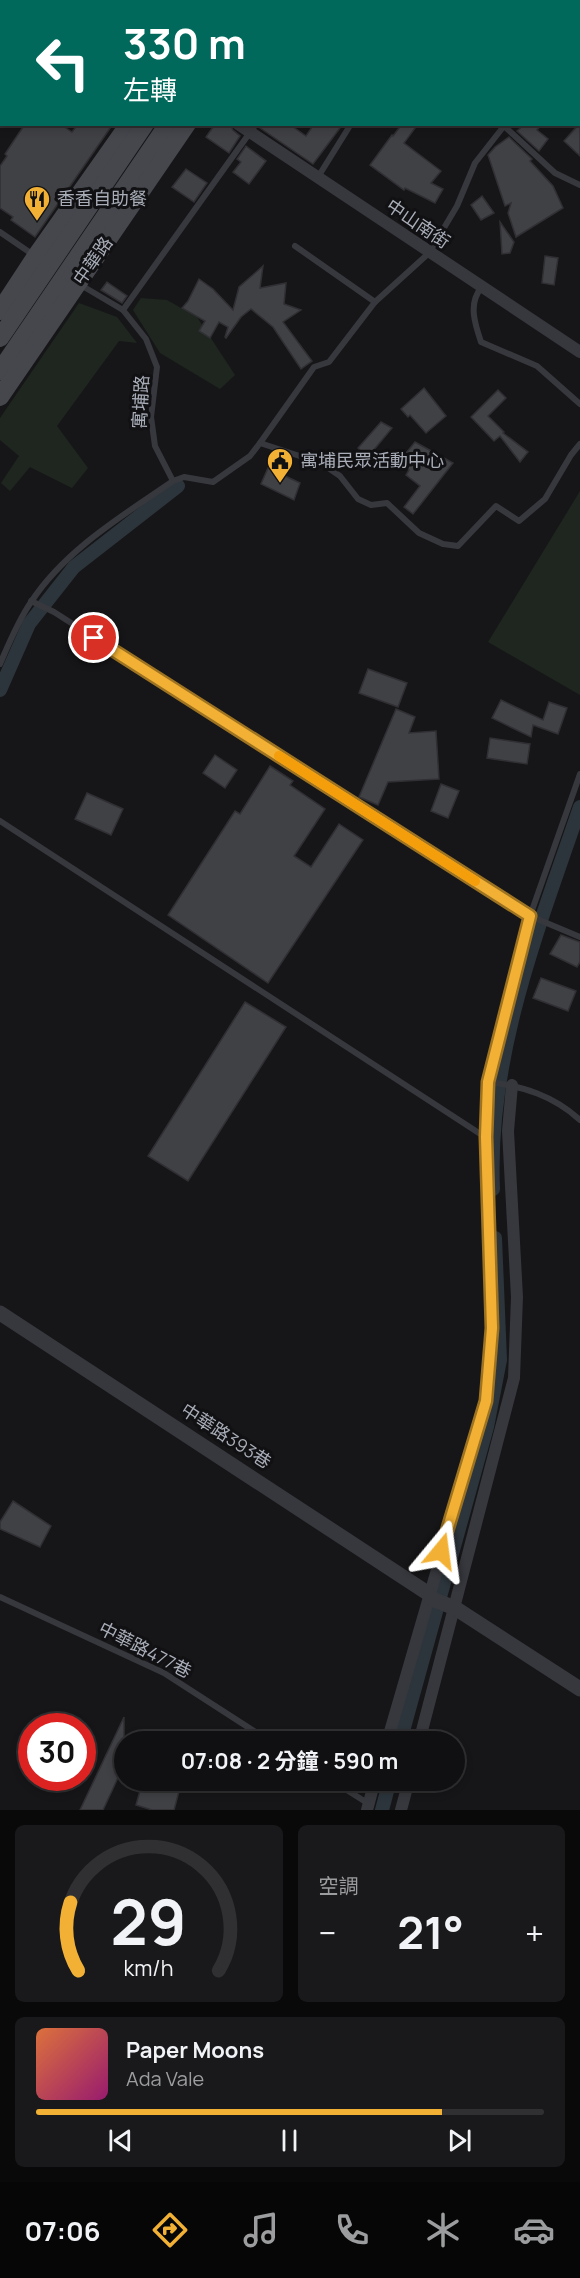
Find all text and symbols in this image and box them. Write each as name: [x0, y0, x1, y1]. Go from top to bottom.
text: 330 m: [123, 14, 246, 72]
icon: left: [24, 24, 102, 102]
text: 左轉: [123, 71, 177, 108]
restaurant icon: 香香自助餐: [22, 184, 52, 222]
place label: 香香自助餐: [57, 186, 147, 210]
street label: 中山南街: [382, 193, 455, 253]
street label: 中華路: [67, 231, 117, 289]
street label: 寓埔路: [127, 374, 153, 430]
public building icon: 寓埔民眾活動中心: [265, 446, 295, 484]
place label: 寓埔民眾活動中心: [300, 448, 444, 472]
pin: [68, 612, 119, 663]
icon: arrive: [77, 621, 110, 654]
street label: 中華路393巷: [177, 1397, 276, 1473]
position arrow: [409, 1519, 473, 1583]
street label: 中華路477巷: [95, 1615, 196, 1683]
speed limit sign: 30: [18, 1713, 96, 1791]
text: 07:08 · 2 分鐘 · 590 m: [181, 1746, 398, 1776]
text: 空調: [319, 1872, 359, 1899]
text: 29: [111, 1878, 187, 1964]
text: 21°: [397, 1901, 464, 1963]
text: −: [319, 1910, 336, 1955]
text: +: [525, 1910, 544, 1955]
text: km/h: [124, 1953, 174, 1982]
text: Paper Moons: [126, 2035, 264, 2065]
text: Ada Vale: [126, 2065, 204, 2092]
icon: previous: [104, 2124, 137, 2157]
icon: pause: [273, 2124, 306, 2157]
icon: next: [443, 2124, 476, 2157]
icon: directions: [149, 2209, 191, 2251]
icon: music: [240, 2209, 282, 2251]
icon: phone: [331, 2209, 373, 2251]
icon: climate: [422, 2209, 464, 2251]
icon: car: [513, 2209, 555, 2251]
text: 07:06: [25, 2212, 100, 2249]

